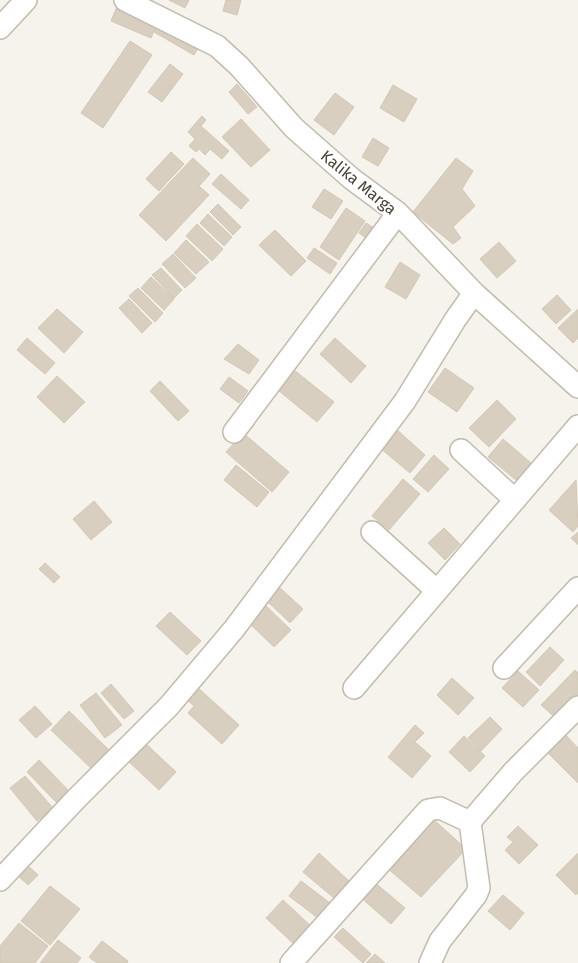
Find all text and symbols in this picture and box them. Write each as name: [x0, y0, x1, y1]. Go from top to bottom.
street label: Kalika Marga: [317, 146, 400, 219]

